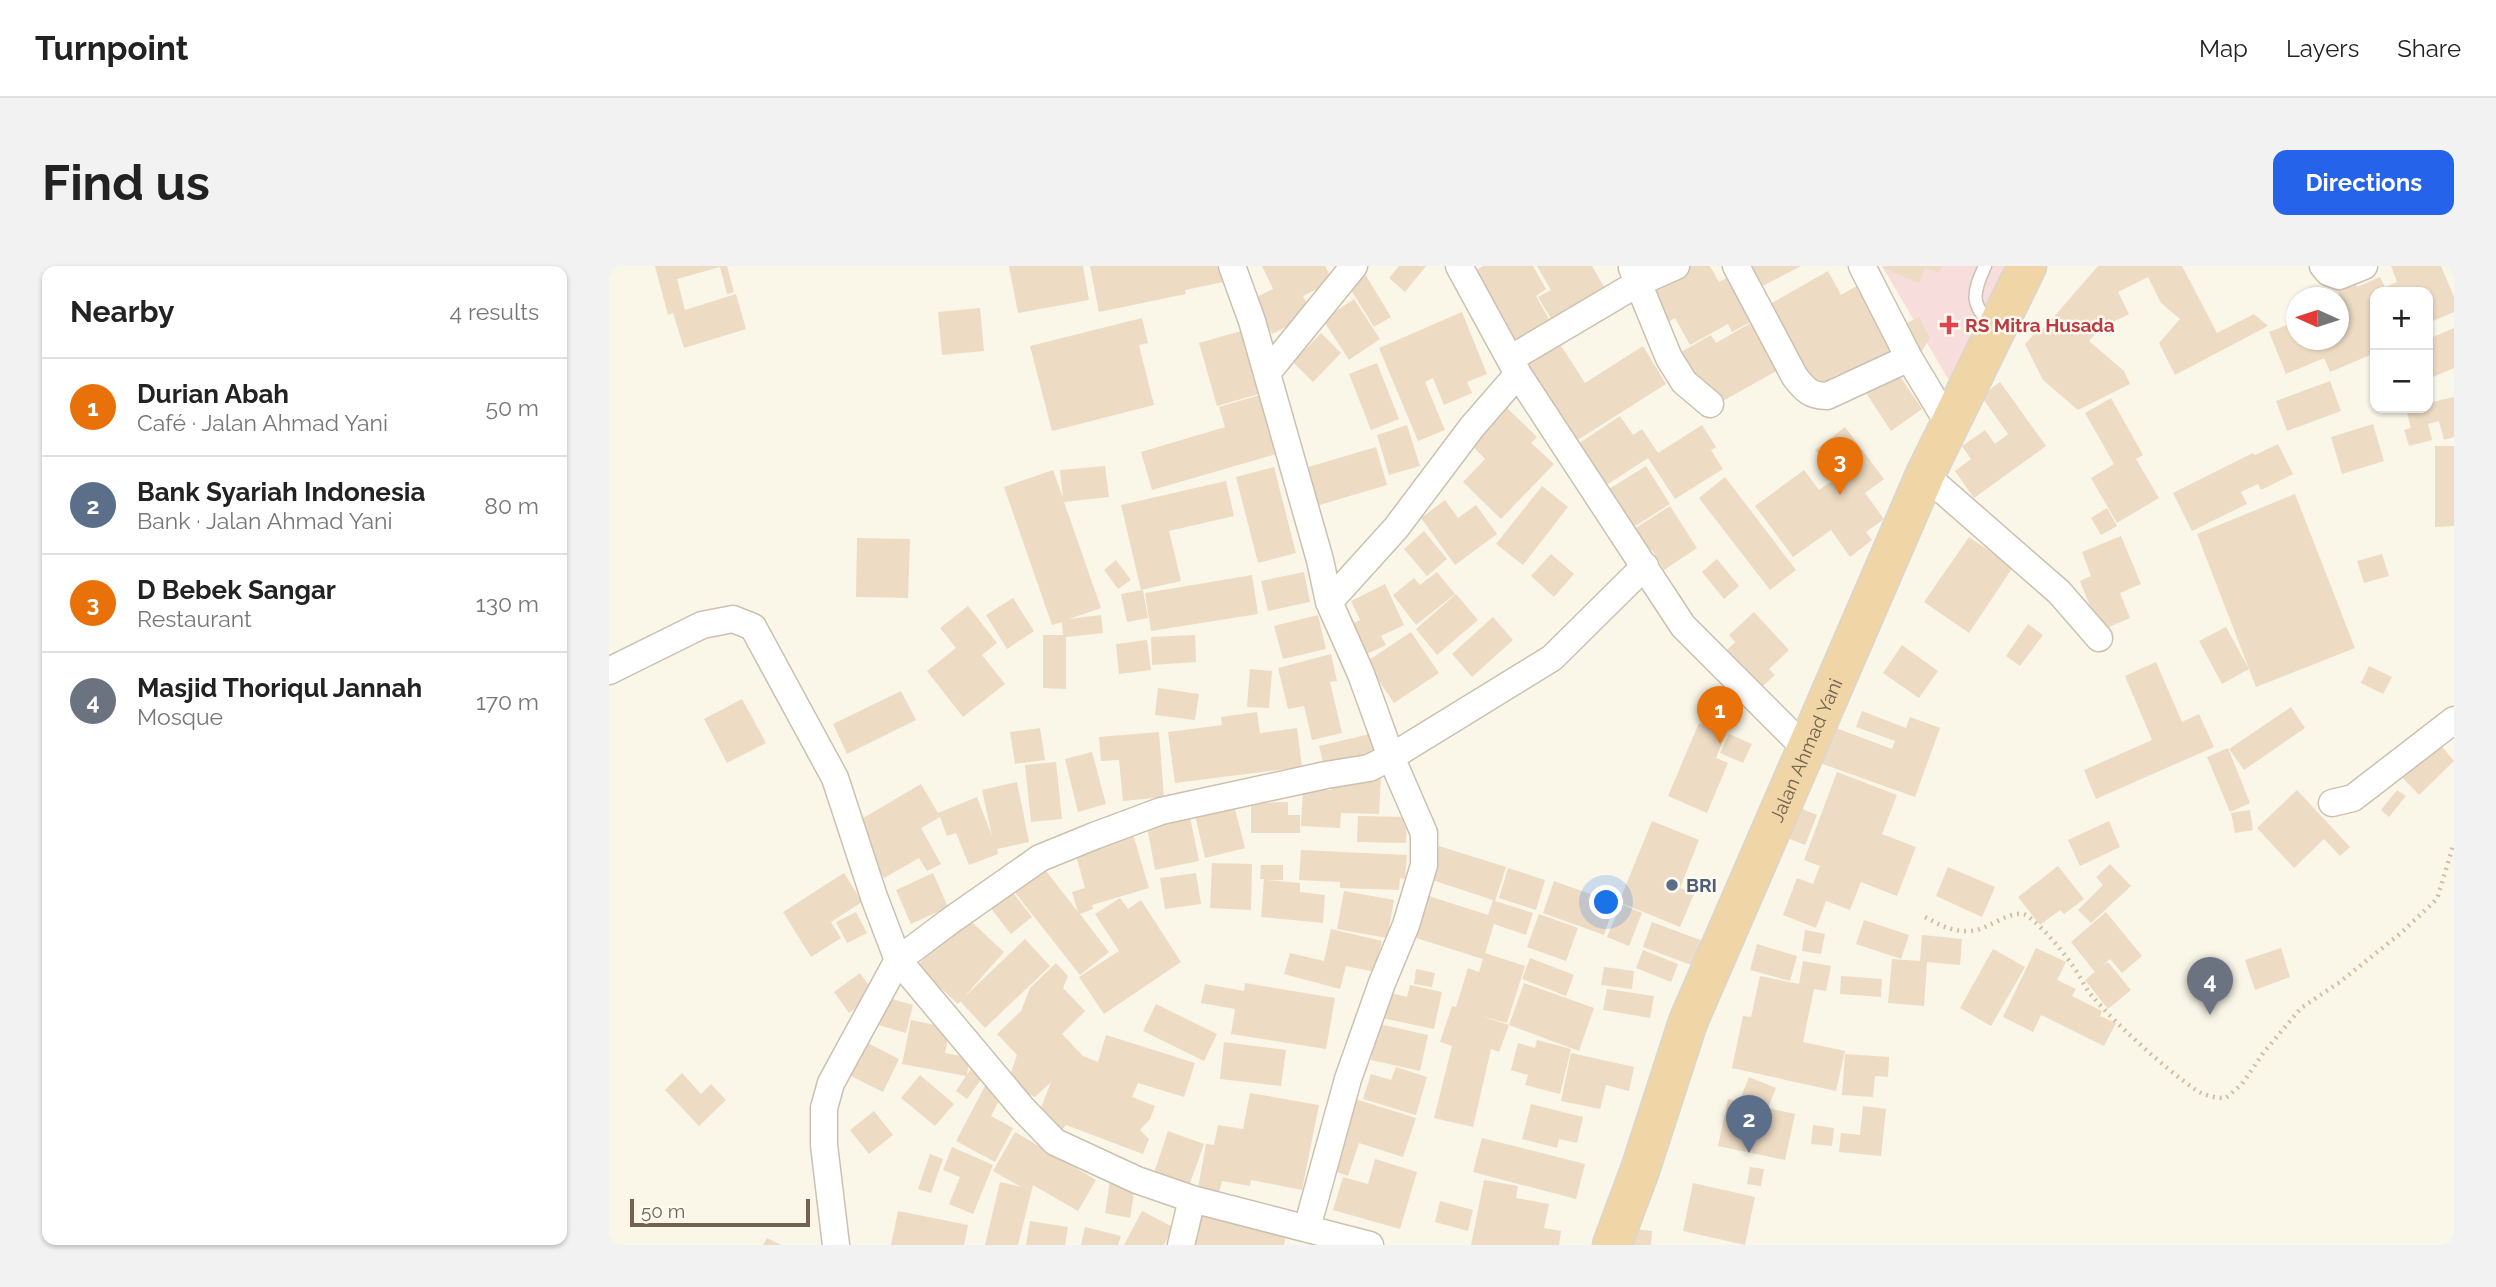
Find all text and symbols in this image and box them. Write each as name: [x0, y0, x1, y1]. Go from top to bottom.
text: Turnpoint: [35, 29, 188, 68]
text: Map: [2199, 34, 2248, 63]
text: Layers: [2286, 34, 2359, 63]
text: Share: [2397, 34, 2461, 63]
button: Directions: [2273, 150, 2454, 215]
text: Find us: [42, 154, 210, 211]
north arrow: [2286, 287, 2349, 350]
map controls: [2370, 287, 2433, 413]
button: +: [2370, 287, 2433, 350]
text: Nearby: [70, 294, 174, 329]
text: 4 results: [450, 298, 539, 325]
place label: RS Mitra Husada: [1965, 314, 2115, 336]
marker: RS Mitra Husada: [1939, 315, 1959, 335]
button: −: [2370, 350, 2433, 413]
text: Durian Abah: [137, 379, 289, 409]
text: 1: [87, 394, 99, 421]
text: 50 m: [485, 394, 539, 421]
text: Café · Jalan Ahmad Yani: [137, 409, 388, 436]
pin: 3: [1817, 437, 1863, 495]
text: Bank Syariah Indonesia: [137, 477, 425, 507]
text: 2: [87, 492, 99, 519]
text: 80 m: [484, 492, 539, 519]
text: Bank · Jalan Ahmad Yani: [137, 507, 393, 534]
text: D Bebek Sangar: [137, 575, 336, 605]
text: 3: [87, 590, 99, 617]
text: 130 m: [476, 590, 539, 617]
text: Restaurant: [137, 605, 252, 632]
text: Masjid Thoriqul Jannah: [137, 673, 422, 703]
street label: Jalan Ahmad Yani: [1765, 675, 1847, 825]
pin: 1: [1697, 686, 1743, 744]
text: 4: [86, 688, 100, 715]
text: 170 m: [476, 688, 539, 715]
text: Mosque: [137, 703, 223, 730]
place label: BRI: [1686, 874, 1717, 896]
marker: BRI: [1664, 877, 1680, 893]
your location: [1589, 885, 1623, 919]
pin: 4: [2187, 957, 2233, 1015]
pin: 2: [1726, 1095, 1772, 1153]
scale bar: [630, 1196, 810, 1228]
text: 50 m: [641, 1200, 685, 1222]

